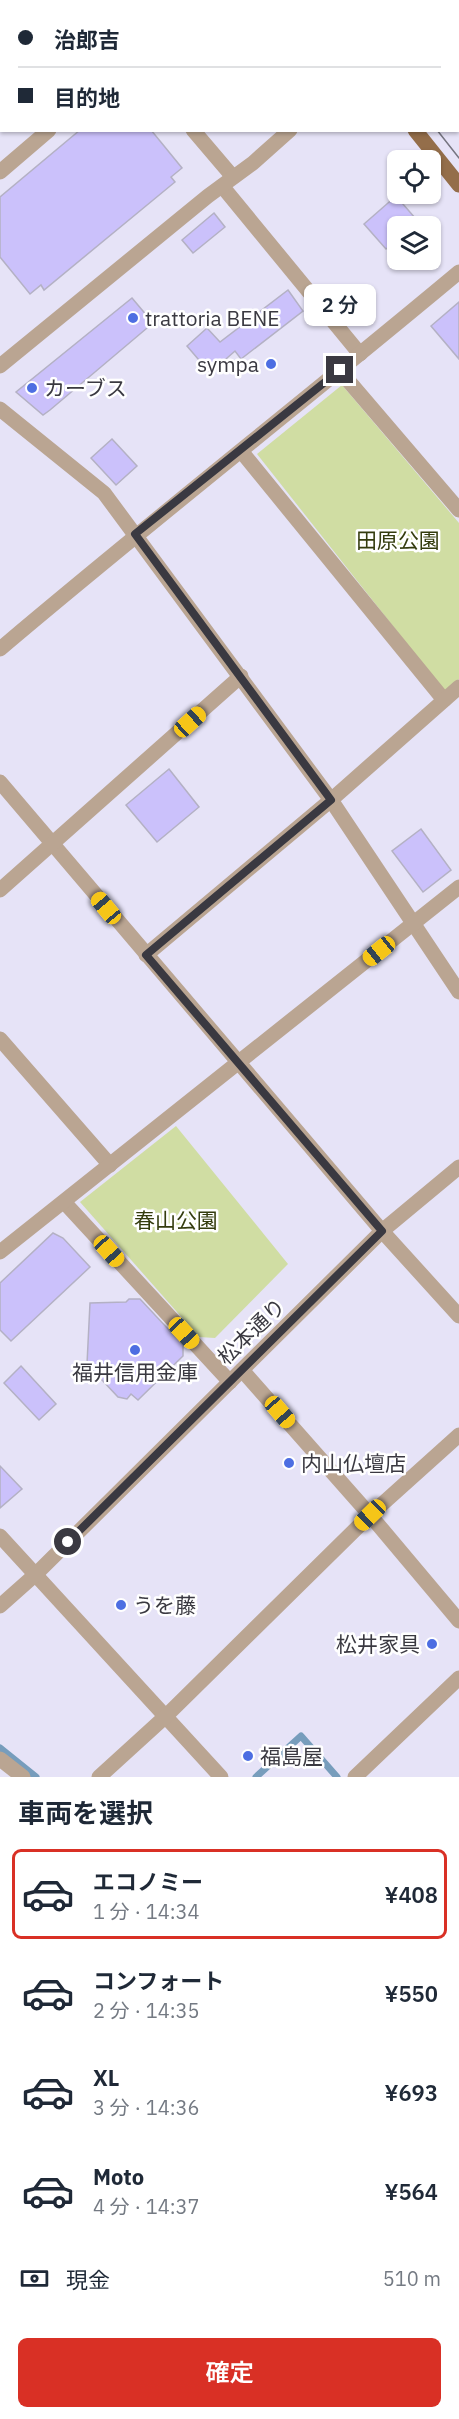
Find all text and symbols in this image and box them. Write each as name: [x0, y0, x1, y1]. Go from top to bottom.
text: 治郎吉: [54, 25, 120, 54]
text: 目的地: [54, 83, 120, 112]
map controls: [387, 150, 441, 270]
button: locate: [387, 150, 441, 204]
button: layers: [387, 216, 441, 270]
callout: 2 分: [304, 283, 376, 325]
text: 2 分: [322, 291, 358, 318]
place label: trattoria BENE: [145, 304, 280, 332]
marker: trattoria BENE: [126, 311, 140, 325]
place label: sympa: [197, 350, 259, 378]
route end: [326, 356, 353, 383]
marker: sympa: [264, 357, 278, 371]
place label: カーブス: [44, 374, 127, 402]
marker: カーブス: [25, 381, 39, 395]
park label: 田原公園: [356, 526, 440, 554]
car: [171, 703, 209, 741]
car: [88, 888, 124, 928]
car: [359, 933, 399, 969]
park label: 春山公園: [134, 1206, 218, 1234]
car: [90, 1232, 128, 1270]
street label: 松本通り: [211, 1292, 291, 1370]
car: [165, 1314, 203, 1352]
marker: 福井信用金庫: [128, 1343, 142, 1357]
place label: 福井信用金庫: [72, 1358, 198, 1386]
car: [261, 1393, 299, 1431]
place label: 内山仏壇店: [301, 1449, 406, 1477]
marker: 内山仏壇店: [282, 1456, 296, 1470]
car: [351, 1496, 389, 1534]
route start: [54, 1528, 81, 1555]
place label: うを藤: [133, 1591, 196, 1619]
marker: うを藤: [114, 1598, 128, 1612]
place label: 松井家具: [336, 1630, 420, 1658]
marker: 松井家具: [425, 1637, 439, 1651]
place label: 福島屋: [260, 1742, 323, 1770]
marker: 福島屋: [241, 1749, 255, 1763]
text: 車両を選択: [18, 1795, 153, 1830]
icon: car: [21, 1867, 75, 1921]
text: エコノミー: [93, 1867, 203, 1896]
text: ¥408: [384, 1880, 438, 1909]
text: 1 分 · 14:34: [93, 1898, 200, 1925]
icon: car: [21, 1966, 75, 2020]
text: コンフォート: [93, 1966, 224, 1995]
text: ¥550: [384, 1979, 438, 2008]
text: 2 分 · 14:35: [93, 1997, 200, 2024]
text: XL: [93, 2063, 119, 2092]
icon: car: [21, 2065, 75, 2119]
text: ¥693: [384, 2078, 438, 2107]
text: 3 分 · 14:36: [93, 2094, 200, 2121]
text: Moto: [93, 2162, 144, 2191]
icon: car: [21, 2164, 75, 2218]
text: ¥564: [384, 2177, 438, 2206]
text: 4 分 · 14:37: [93, 2193, 200, 2220]
icon: cash: [18, 2262, 51, 2295]
text: 現金: [66, 2265, 110, 2294]
text: 510 m: [383, 2265, 441, 2292]
button: 確定: [18, 2338, 441, 2407]

